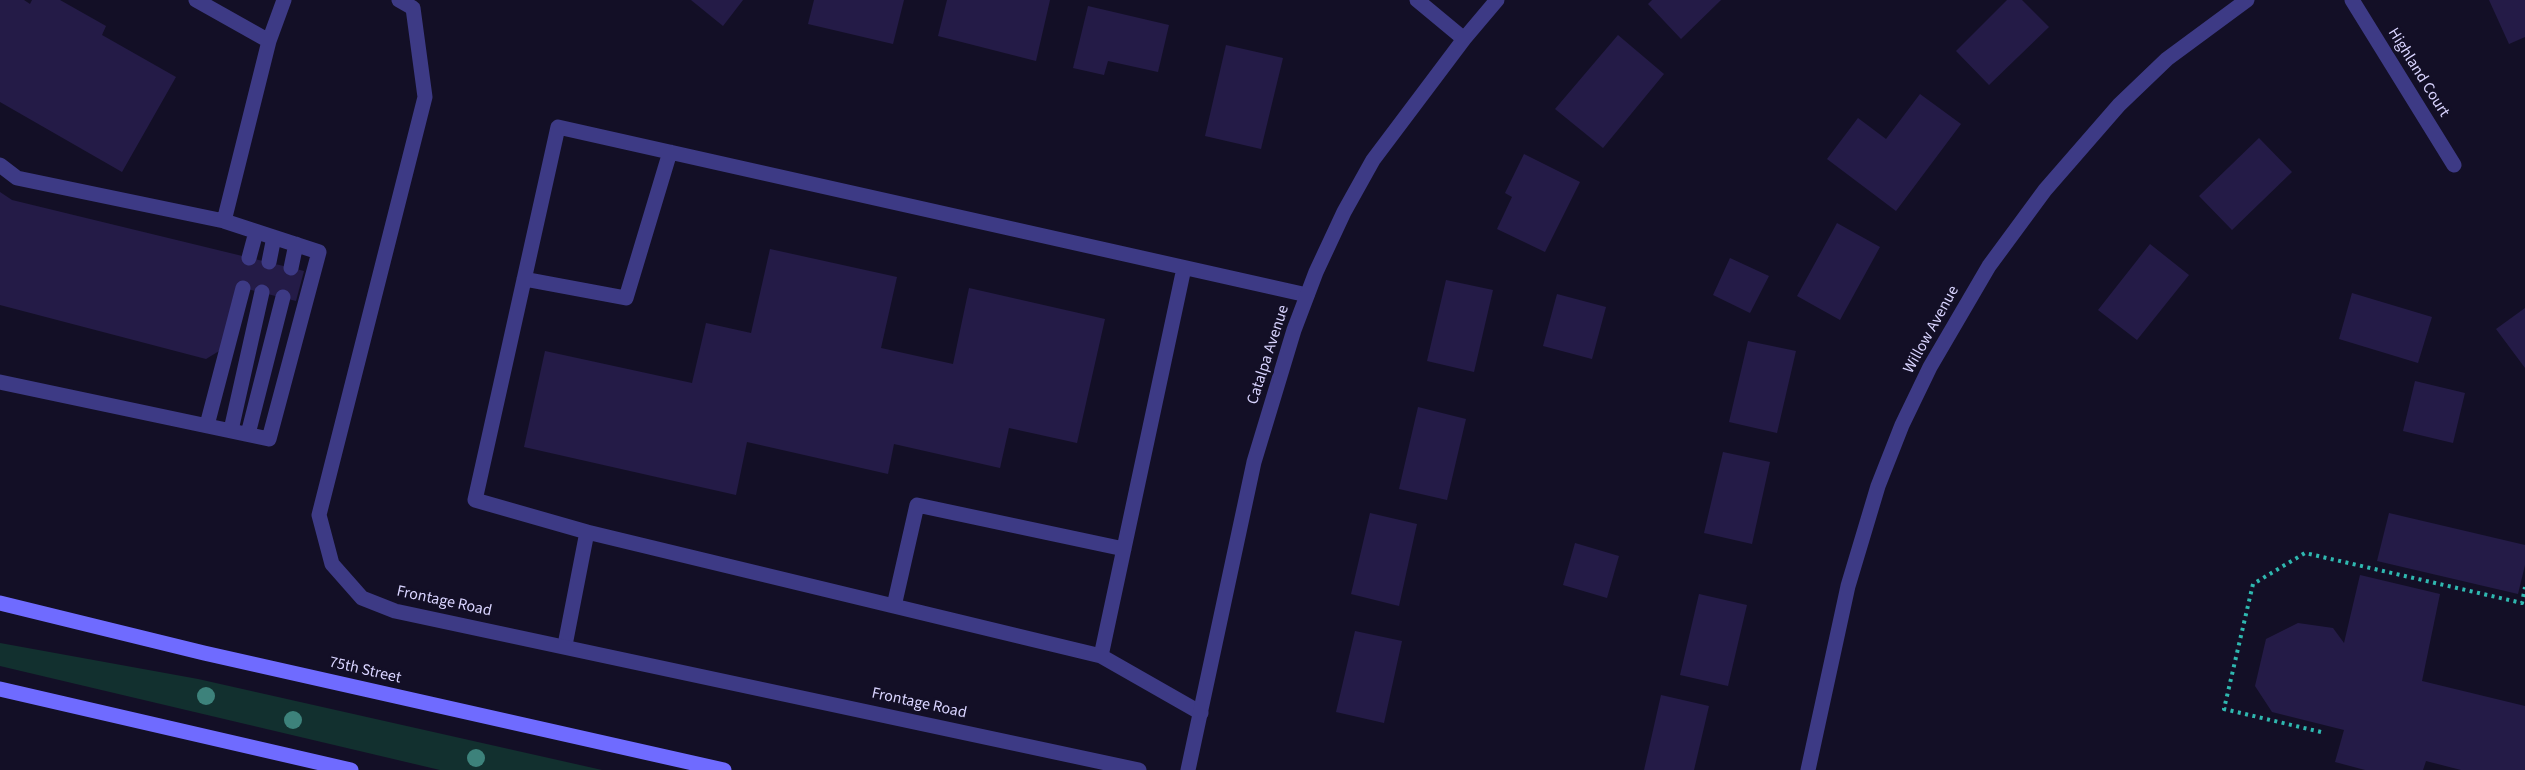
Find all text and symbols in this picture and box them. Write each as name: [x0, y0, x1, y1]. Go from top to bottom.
street label: Highland Court: [2383, 25, 2453, 121]
street label: Willow Avenue: [1900, 283, 1964, 377]
street label: Catalpa Avenue: [1244, 303, 1294, 407]
street label: Frontage Road: [395, 583, 493, 621]
street label: 75th Street: [327, 653, 403, 689]
street label: Frontage Road: [870, 685, 968, 723]

